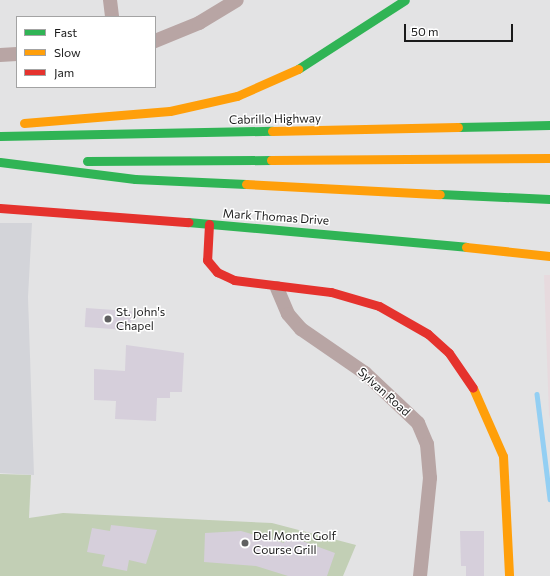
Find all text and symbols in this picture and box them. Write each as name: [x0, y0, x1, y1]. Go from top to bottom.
legend: [16, 16, 156, 88]
scale bar: [406, 16, 515, 42]
text: 50 m: [411, 24, 439, 38]
text: Fast: [54, 25, 77, 39]
text: Slow: [54, 45, 81, 59]
text: Jam: [54, 65, 74, 79]
street label: Cabrillo Highway: [229, 111, 321, 127]
street label: Mark Thomas Drive: [222, 206, 330, 228]
place label: St. John's Chapel: [116, 305, 165, 333]
marker: St. John's Chapel: [103, 314, 113, 324]
street label: Sylvan Road: [355, 365, 413, 419]
place label: Del Monte Golf Course Grill: [253, 529, 336, 557]
marker: Del Monte Golf Course Grill: [240, 538, 250, 548]

